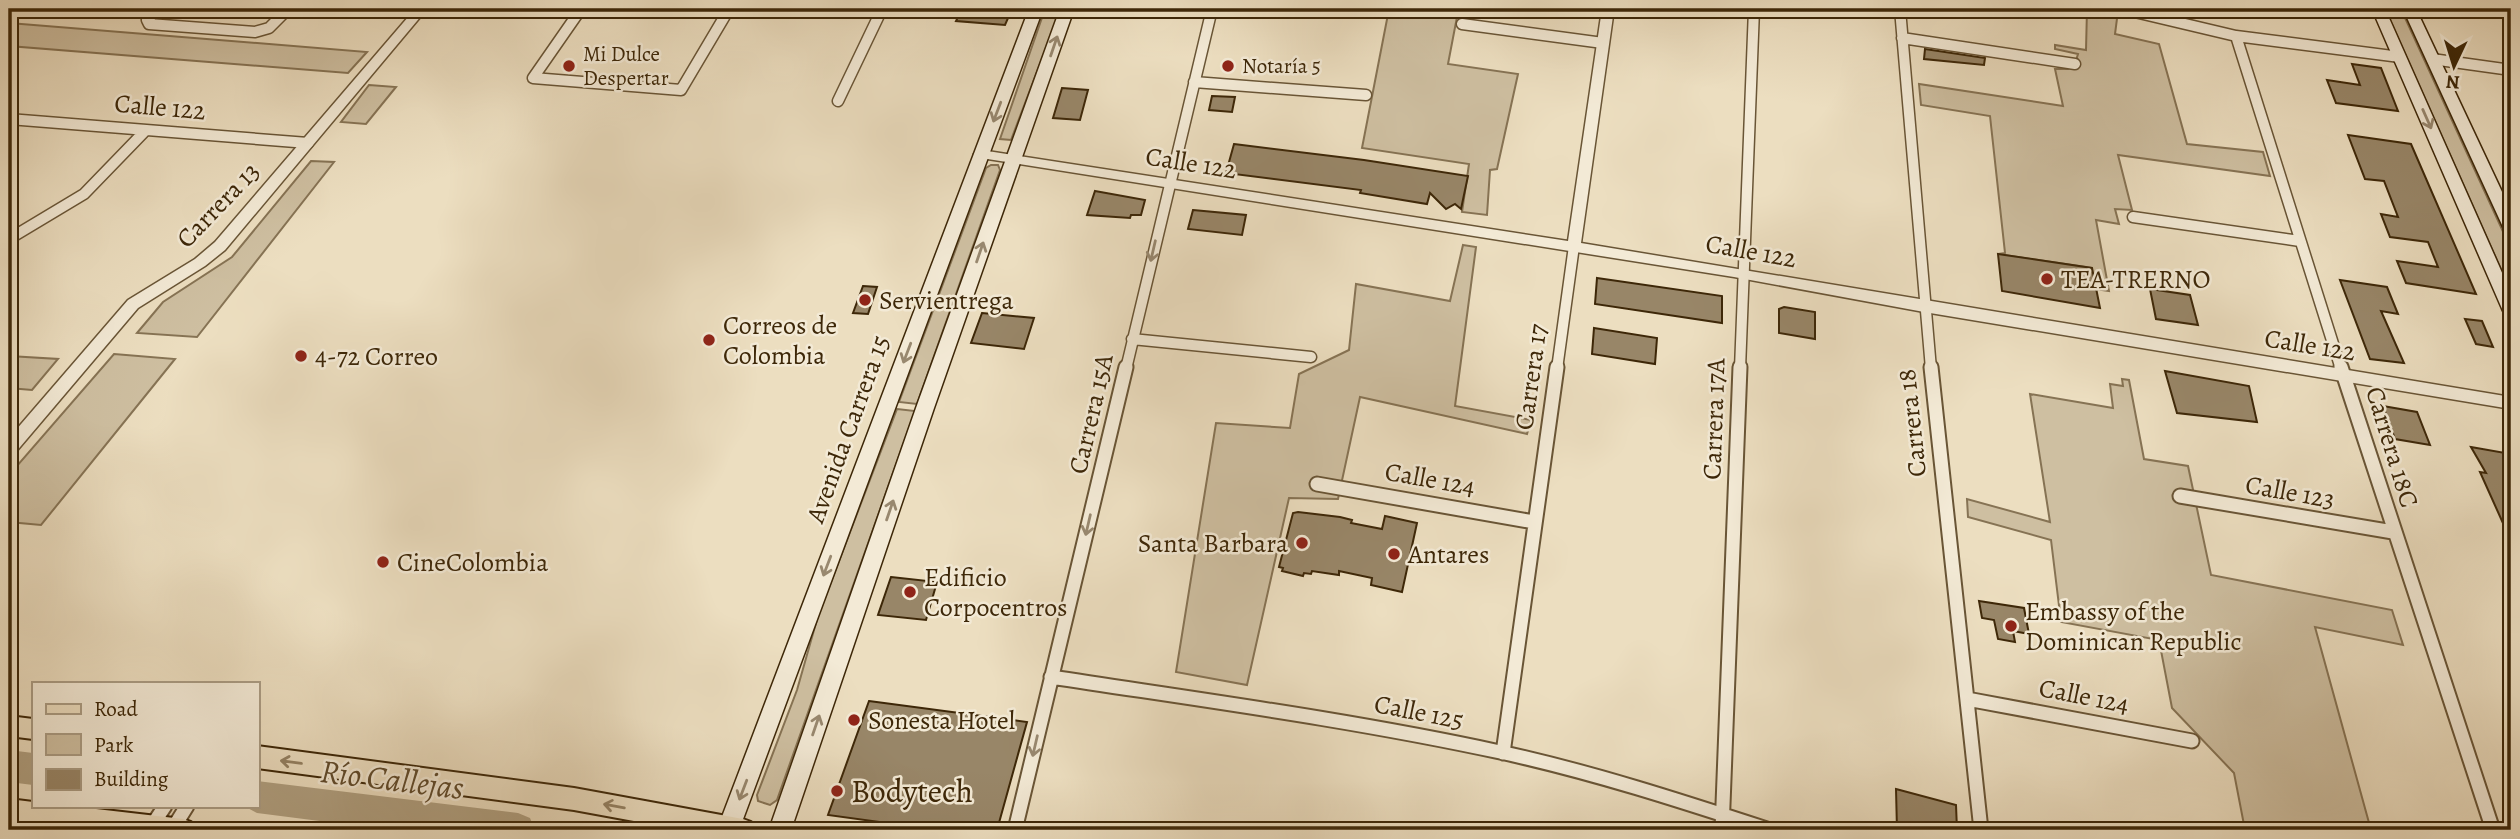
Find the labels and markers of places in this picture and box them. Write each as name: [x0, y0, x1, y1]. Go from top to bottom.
place label: Mi Dulce Despertar: [583, 40, 669, 92]
place label: Notaría 5: [1242, 52, 1321, 80]
marker: Mi Dulce Despertar: [561, 58, 577, 74]
marker: Notaría 5: [1220, 58, 1236, 74]
place label: TEA-TRERNO: [2061, 262, 2211, 297]
marker: TEA-TRERNO: [2039, 271, 2055, 287]
place label: Servientrega: [879, 283, 1014, 318]
marker: Servientrega: [857, 292, 873, 308]
place label: Correos de Colombia: [723, 308, 837, 373]
marker: Correos de Colombia: [701, 332, 717, 348]
place label: 4-72 Correo: [315, 339, 438, 374]
marker: 4-72 Correo: [293, 348, 309, 364]
place label: Santa Barbara: [1138, 526, 1288, 561]
marker: Santa Barbara: [1294, 535, 1310, 551]
place label: Antares: [1407, 537, 1489, 572]
place label: CineColombia: [397, 545, 548, 580]
marker: Antares: [1386, 546, 1402, 562]
marker: CineColombia: [375, 554, 391, 570]
place label: Edificio Corpocentros: [924, 560, 1068, 625]
marker: Edificio Corpocentros: [902, 584, 918, 600]
place label: Embassy of the Dominican Republic: [2025, 594, 2242, 659]
marker: Embassy of the Dominican Republic: [2003, 618, 2019, 634]
place label: Sonesta Hotel: [868, 703, 1015, 738]
marker: Sonesta Hotel: [846, 712, 862, 728]
place label: Bodytech: [851, 769, 973, 813]
marker: Bodytech: [829, 783, 845, 799]

